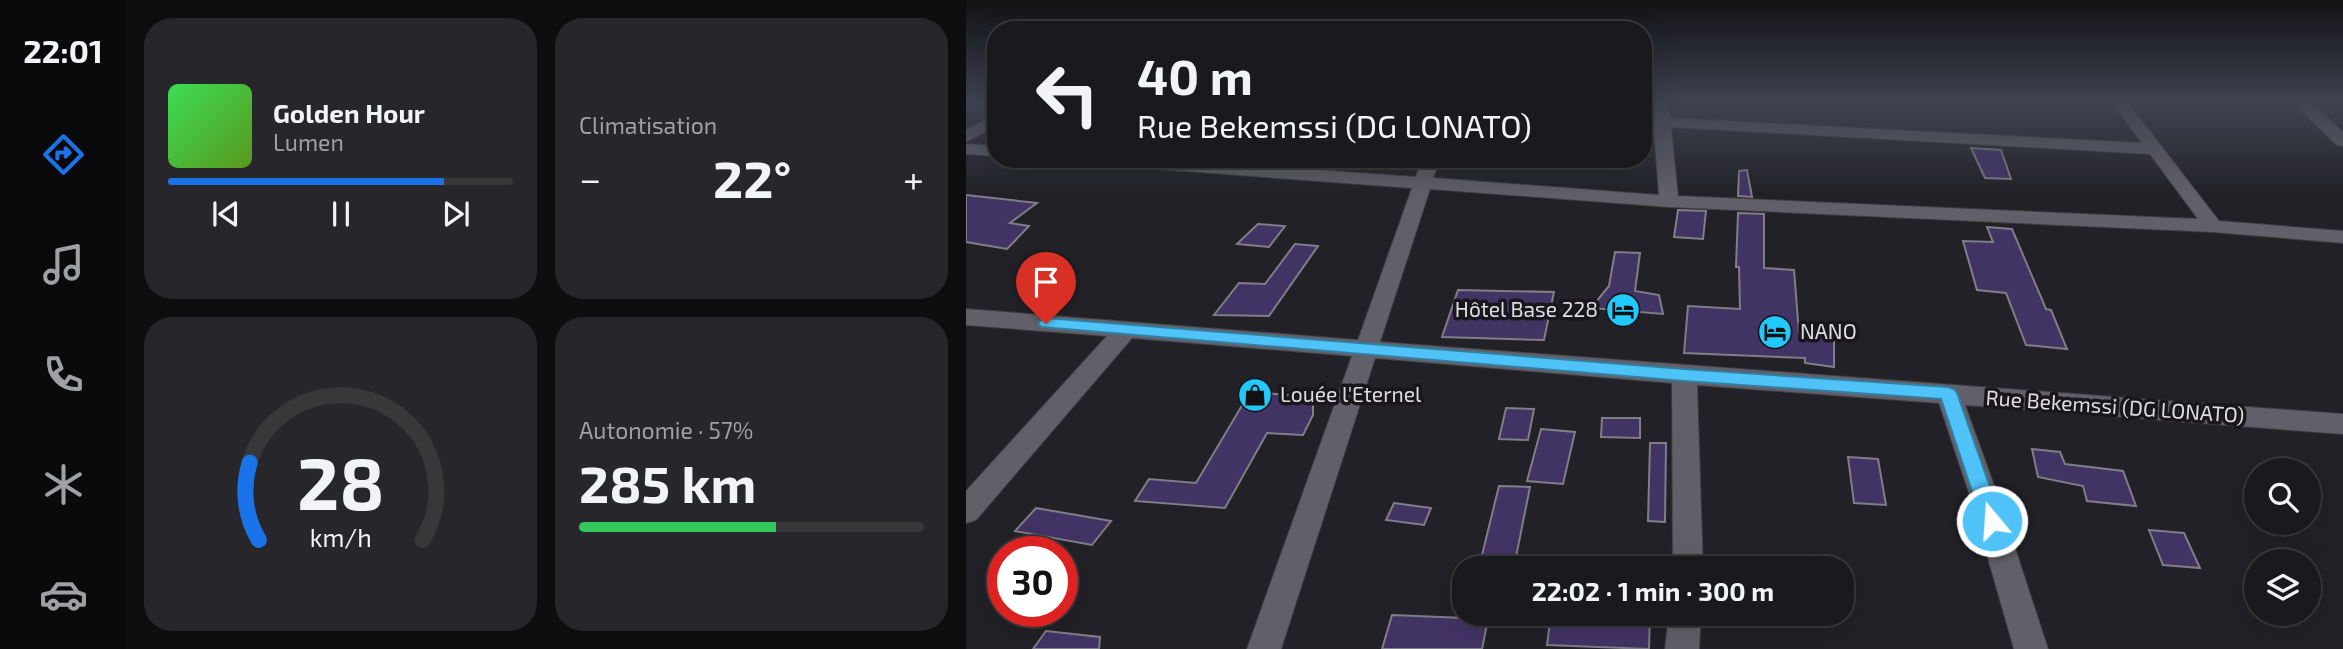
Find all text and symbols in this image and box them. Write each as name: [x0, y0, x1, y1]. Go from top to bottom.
text: 22:01: [23, 31, 103, 69]
text: 40 m: [1137, 46, 1253, 105]
icon: left: [1022, 49, 1113, 140]
text: Golden Hour: [273, 97, 425, 128]
text: Rue Bekemssi (DG LONATO): [1137, 106, 1532, 144]
text: Climatisation: [579, 111, 717, 139]
text: Lumen: [273, 128, 344, 156]
icon: directions: [39, 130, 88, 179]
text: 22°: [713, 146, 791, 208]
text: −: [579, 155, 601, 201]
text: +: [903, 155, 924, 201]
icon: previous: [207, 195, 245, 233]
icon: pause: [322, 195, 360, 233]
icon: next: [437, 195, 475, 233]
icon: music: [39, 240, 88, 289]
pin: [1016, 252, 1076, 324]
icon: arrive: [1027, 263, 1065, 301]
hotel icon: Hôtel Base 228: [1604, 291, 1642, 329]
place label: Hôtel Base 228: [1455, 296, 1598, 321]
hotel icon: NANO: [1756, 313, 1794, 351]
place label: NANO: [1800, 318, 1857, 343]
icon: phone: [39, 350, 88, 399]
shop icon: Louée l'Eternel: [1236, 376, 1274, 414]
place label: Louée l'Eternel: [1280, 381, 1422, 406]
street label: Rue Bekemssi (DG LONATO): [1985, 384, 2245, 427]
text: Autonomie · 57%: [579, 416, 753, 444]
text: 28: [297, 437, 384, 525]
text: 285 km: [579, 451, 756, 513]
map controls: [2244, 458, 2321, 626]
button: search: [2244, 458, 2321, 535]
icon: climate: [39, 460, 88, 509]
position arrow: [1955, 484, 2029, 558]
text: km/h: [309, 522, 372, 552]
speed limit sign: 30: [987, 536, 1078, 627]
button: layers: [2244, 549, 2321, 626]
icon: car: [39, 570, 88, 619]
text: 22:02 · 1 min · 300 m: [1532, 575, 1774, 606]

